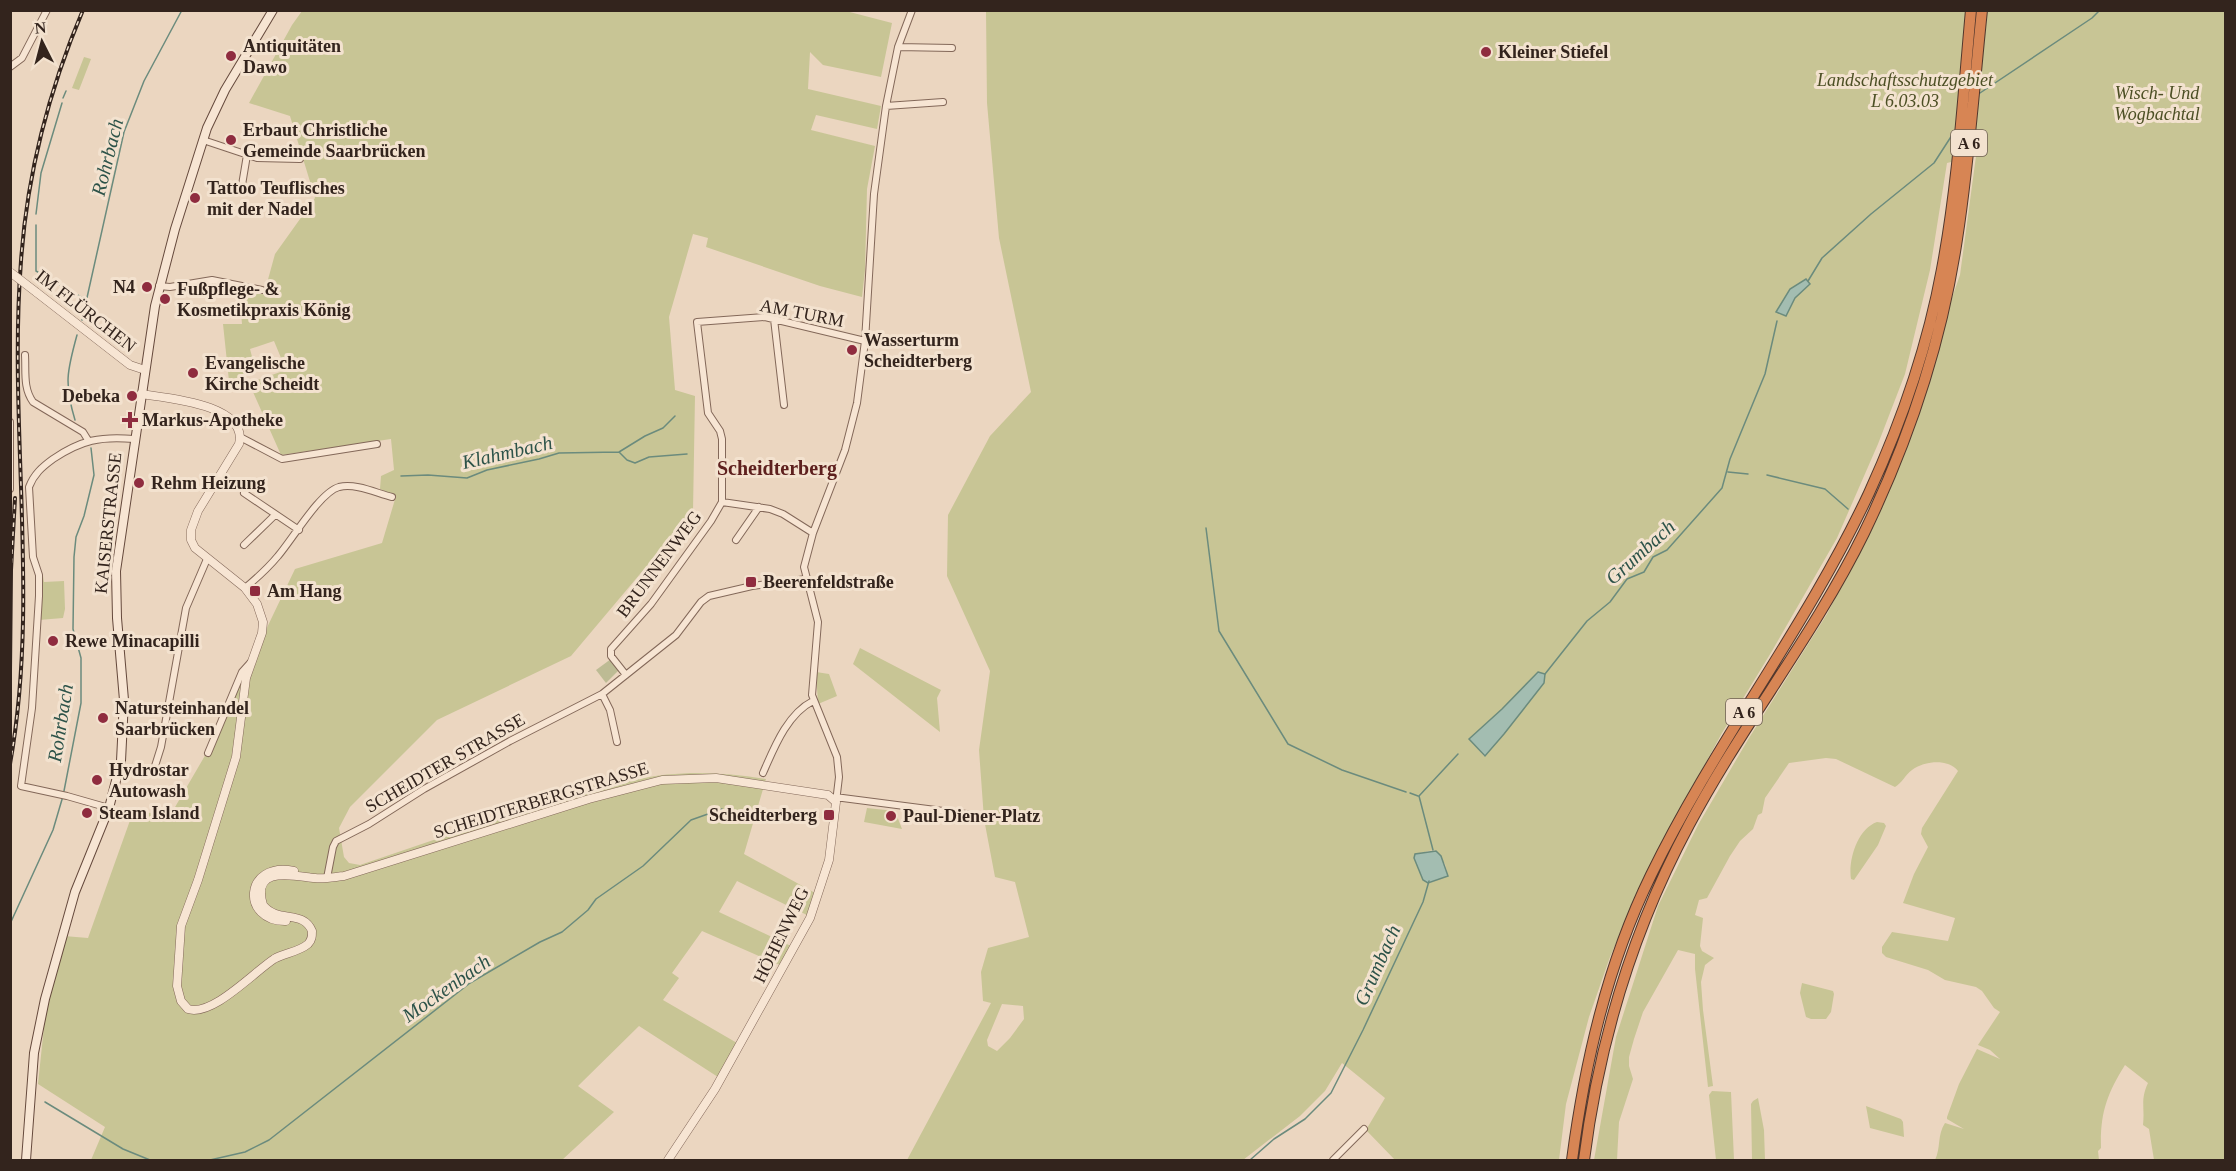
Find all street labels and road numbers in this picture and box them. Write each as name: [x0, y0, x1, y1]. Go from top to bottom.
road number: A 6: [1951, 130, 1987, 156]
street label: IM FLÜRCHEN: [32, 266, 140, 356]
street label: AM TURM: [758, 295, 846, 331]
street label: KAISERSTRASSE: [91, 451, 125, 595]
street label: BRUNNENWEG: [612, 507, 706, 621]
road number: A 6: [1726, 699, 1762, 725]
street label: SCHEIDTER STRASSE: [362, 709, 528, 817]
street label: SCHEIDTERBERGSTRASSE: [431, 758, 651, 842]
street label: HÖHENWEG: [749, 884, 813, 986]

